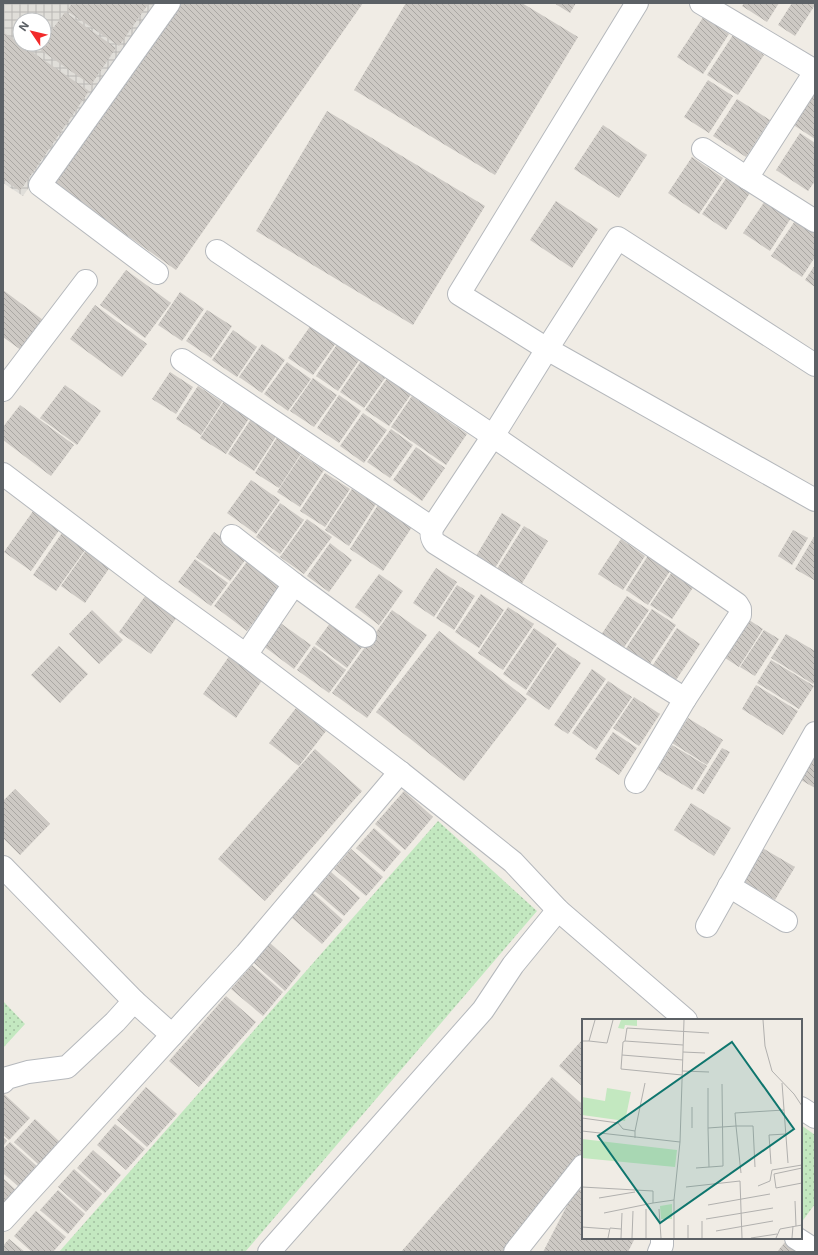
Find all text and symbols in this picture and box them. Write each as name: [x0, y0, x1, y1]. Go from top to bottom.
north arrow: [12, 12, 52, 52]
text: N: [16, 19, 32, 34]
inset map: [582, 1019, 802, 1239]

